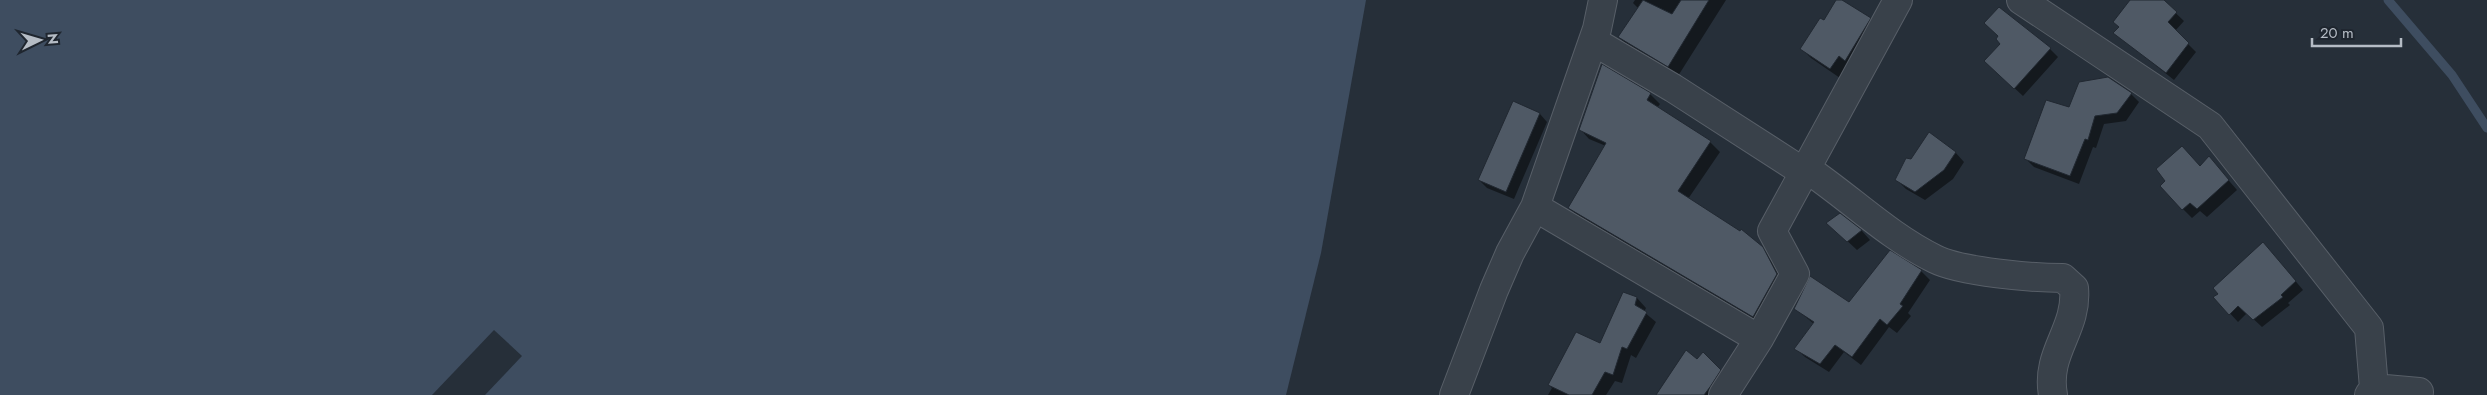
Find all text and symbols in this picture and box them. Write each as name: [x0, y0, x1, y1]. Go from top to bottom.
north arrow: [15, 15, 65, 65]
scale bar: [2312, 15, 2401, 47]
text: 20 m: [2320, 22, 2354, 44]
text: N: [43, 32, 63, 45]

